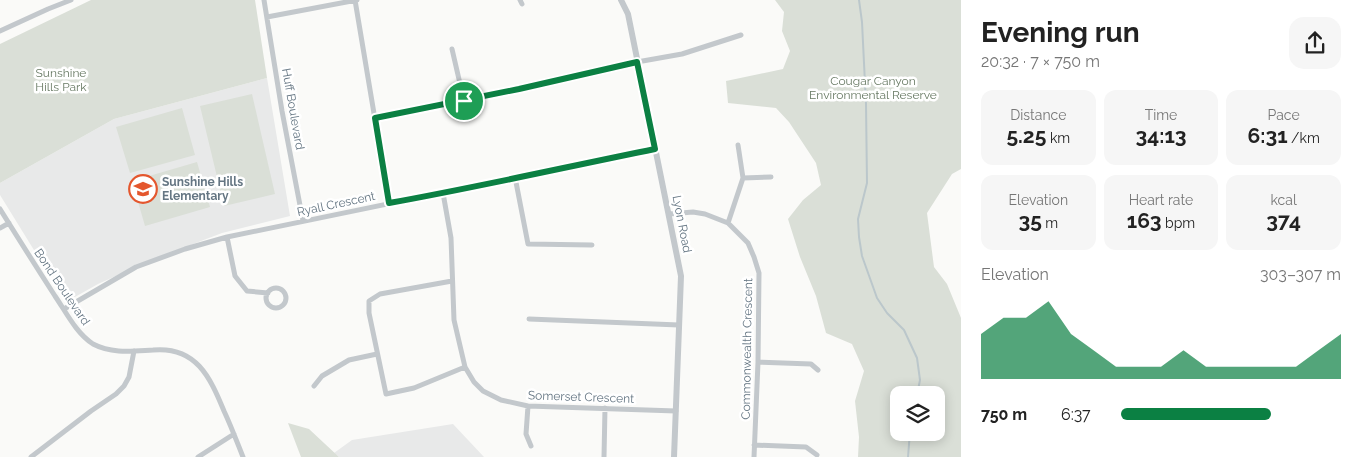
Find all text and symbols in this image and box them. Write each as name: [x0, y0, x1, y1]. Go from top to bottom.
text: Evening run: [981, 16, 1140, 49]
button: share: [1289, 17, 1341, 69]
text: 20:32 · 7 × 750 m: [981, 52, 1100, 71]
park label: Sunshine Hills Park: [35, 66, 87, 94]
street label: Huff Boulevard: [279, 67, 307, 151]
park label: Cougar Canyon Environmental Reserve: [809, 74, 937, 102]
pin: [443, 80, 485, 122]
icon: arrive: [450, 87, 478, 115]
text: Distance: [1010, 107, 1066, 123]
text: Time: [1145, 107, 1177, 123]
text: Pace: [1268, 107, 1300, 123]
text: 5.25: [1006, 123, 1046, 148]
text: 34:13: [1135, 123, 1186, 148]
text: 6:31: [1247, 123, 1288, 148]
text: km: [1046, 130, 1070, 146]
text: /km: [1288, 130, 1320, 146]
school or university icon: Sunshine Hills Elementary: [128, 174, 158, 204]
place label: Sunshine Hills Elementary: [162, 175, 243, 203]
street label: Ryall Crescent: [296, 189, 376, 219]
text: Elevation: [1009, 192, 1068, 208]
text: Heart rate: [1129, 192, 1193, 208]
text: kcal: [1271, 192, 1297, 208]
street label: Lyon Road: [670, 194, 694, 254]
text: 35: [1018, 208, 1042, 233]
text: 163: [1127, 208, 1162, 233]
text: 374: [1266, 208, 1301, 233]
text: m: [1042, 215, 1058, 231]
text: bpm: [1162, 215, 1195, 231]
street label: Bond Boulevard: [31, 246, 93, 328]
text: Elevation: [981, 265, 1049, 284]
text: 303–307 m: [1260, 265, 1341, 284]
street label: Commonwealth Crescent: [739, 278, 755, 420]
map controls: [890, 386, 945, 441]
button: layers: [890, 386, 945, 441]
street label: Somerset Crescent: [528, 388, 634, 406]
text: 750 m: [981, 405, 1027, 424]
text: 6:37: [1061, 405, 1091, 424]

